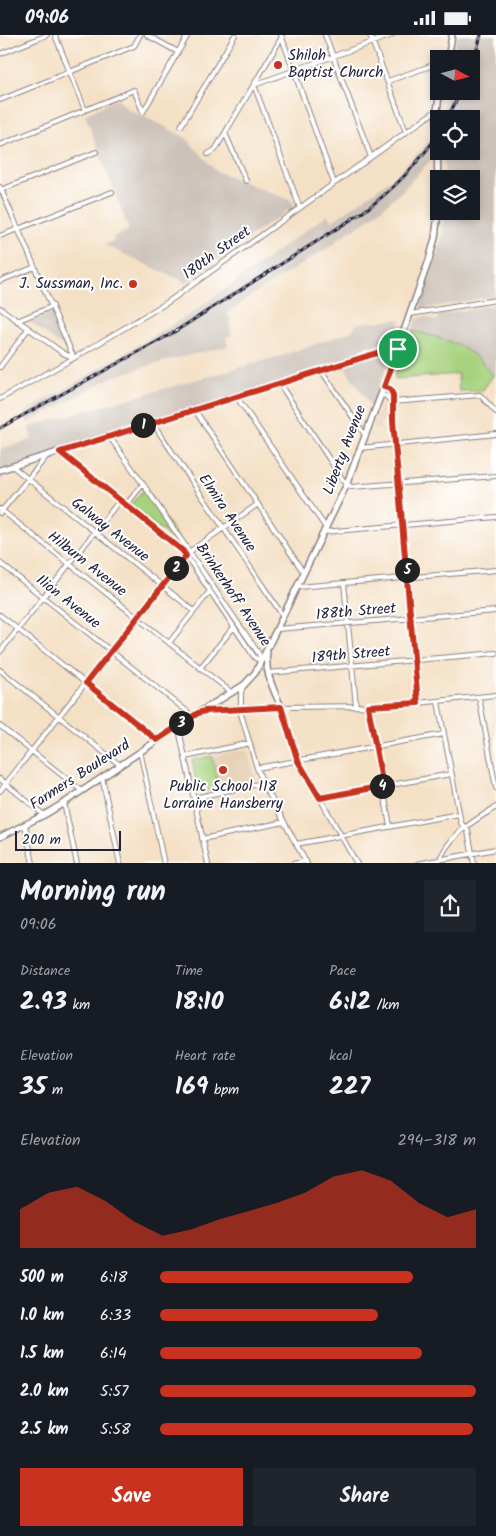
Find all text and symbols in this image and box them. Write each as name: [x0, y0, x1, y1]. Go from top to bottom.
text: 09:06: [25, 3, 69, 33]
place label: Shiloh Baptist Church: [288, 44, 383, 85]
north arrow: [430, 50, 480, 100]
map controls: [430, 50, 480, 220]
marker: Shiloh Baptist Church: [272, 59, 284, 71]
button: locate: [430, 110, 480, 160]
button: layers: [430, 170, 480, 220]
street label: 180th Street: [178, 220, 256, 286]
place label: J. Sussman, Inc.: [19, 272, 123, 296]
marker: J. Sussman, Inc.: [127, 278, 139, 290]
pin: [377, 328, 419, 370]
icon: arrive: [384, 335, 412, 363]
street label: Liberty Avenue: [317, 401, 373, 498]
pin: 1: [130, 413, 156, 437]
text: 1: [141, 414, 146, 436]
street label: Elmira Avenue: [192, 469, 262, 557]
street label: Galway Avenue: [65, 492, 155, 569]
street label: Hilburn Avenue: [42, 525, 132, 603]
street label: Brinkerhoff Avenue: [189, 538, 277, 652]
pin: 2: [164, 555, 188, 581]
text: 2: [172, 557, 181, 579]
pin: 5: [394, 557, 420, 583]
text: 5: [404, 559, 411, 581]
street label: Ilion Avenue: [30, 569, 106, 635]
street label: 188th Street: [315, 597, 397, 627]
street label: 189th Street: [311, 640, 392, 670]
pin: 3: [168, 711, 194, 735]
text: 3: [178, 712, 185, 734]
street label: Farmers Boulevard: [25, 733, 135, 817]
marker: Public School 118 Lorraine Hansberry: [217, 764, 229, 776]
pin: 4: [370, 773, 394, 799]
place label: Public School 118 Lorraine Hansberry: [163, 775, 284, 816]
text: 4: [379, 775, 386, 797]
scale bar: [15, 829, 121, 852]
text: 200 m: [22, 829, 61, 851]
text: Morning run: [20, 870, 166, 915]
button: share: [424, 880, 476, 932]
text: 09:06: [20, 912, 57, 937]
text: Distance: [20, 960, 70, 982]
text: Time: [175, 960, 203, 982]
text: Pace: [329, 960, 356, 982]
text: 2.93: [20, 982, 67, 1022]
text: 18:10: [175, 982, 223, 1022]
text: 6:12: [329, 982, 371, 1022]
text: km: [67, 994, 90, 1016]
text: /km: [371, 994, 399, 1016]
text: Elevation: [20, 1045, 73, 1067]
text: Heart rate: [175, 1045, 236, 1067]
text: kcal: [329, 1045, 352, 1067]
text: 35: [20, 1067, 46, 1107]
text: 169: [175, 1067, 208, 1107]
text: 227: [329, 1067, 370, 1107]
text: m: [46, 1079, 63, 1101]
text: bpm: [208, 1079, 239, 1101]
text: Elevation: [20, 1128, 81, 1153]
text: 294–318 m: [397, 1128, 476, 1153]
text: 500 m: [20, 1265, 64, 1290]
text: 6:18: [100, 1265, 128, 1290]
text: 1.0 km: [20, 1303, 64, 1328]
text: 6:33: [100, 1303, 131, 1328]
text: 1.5 km: [20, 1341, 64, 1366]
text: 6:14: [100, 1341, 127, 1366]
text: 2.0 km: [20, 1379, 68, 1404]
text: 5:57: [100, 1379, 129, 1404]
text: 2.5 km: [20, 1417, 68, 1442]
text: 5:58: [100, 1417, 131, 1442]
button: Save: [20, 1468, 243, 1526]
button: Share: [253, 1468, 476, 1526]

